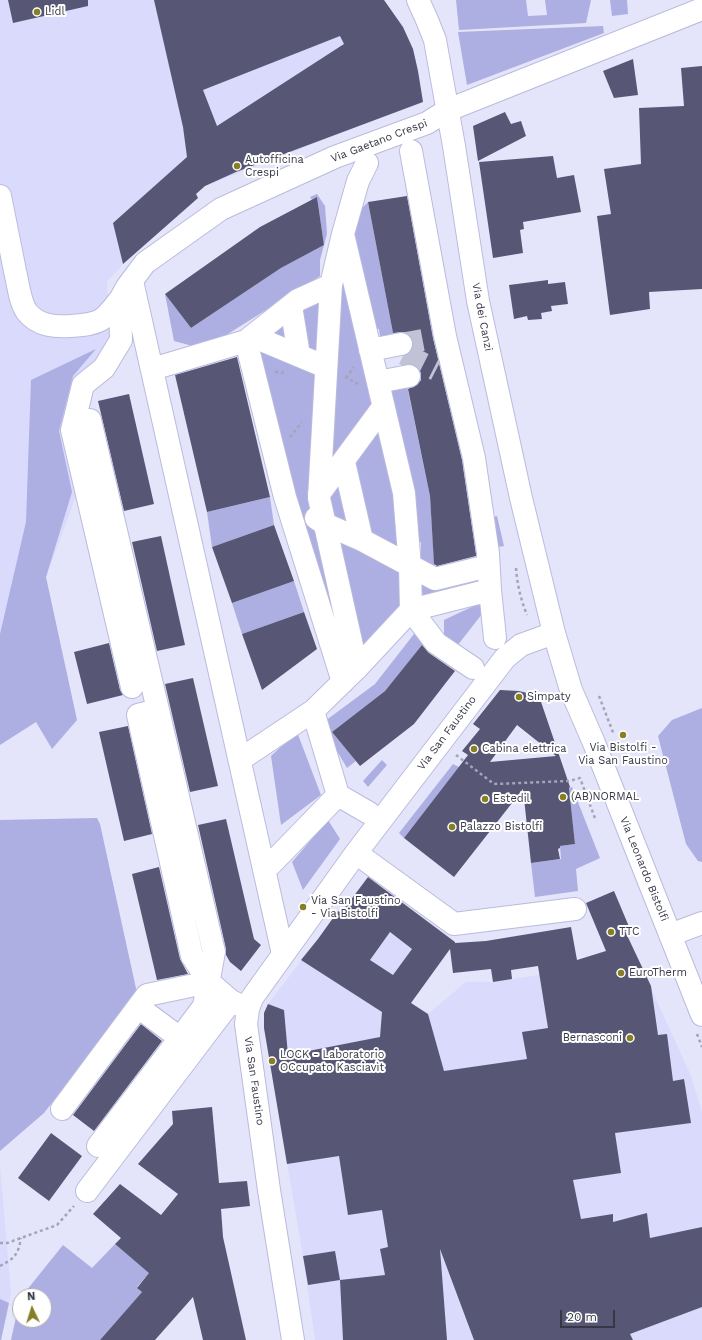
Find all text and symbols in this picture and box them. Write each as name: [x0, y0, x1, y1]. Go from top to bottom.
place label: Lidl: [45, 5, 65, 19]
marker: Lidl: [32, 7, 42, 17]
street label: Via Gaetano Crespi: [329, 117, 429, 165]
place label: Autofficina Crespi: [245, 153, 304, 179]
marker: Autofficina Crespi: [232, 161, 242, 171]
street label: Via dei Canzi: [469, 282, 495, 352]
place label: Simpaty: [527, 690, 571, 704]
marker: Simpaty: [514, 692, 524, 702]
street label: Via San Faustino: [415, 693, 479, 773]
marker: Via Bistolfi - Via San Faustino: [618, 730, 628, 740]
place label: Via Bistolfi - Via San Faustino: [578, 741, 668, 767]
place label: Cabina elettrica: [482, 742, 567, 756]
marker: Cabina elettrica: [469, 744, 479, 754]
place label: (AB)NORMAL: [571, 790, 639, 804]
place label: Estedil: [493, 792, 530, 806]
marker: (AB)NORMAL: [558, 792, 568, 802]
marker: Estedil: [480, 794, 490, 804]
street label: Via Leonardo Bistolfi: [617, 815, 671, 923]
place label: Palazzo Bistolfi: [460, 820, 542, 834]
marker: Palazzo Bistolfi: [447, 822, 457, 832]
place label: Via San Faustino - Via Bistolfi: [311, 894, 401, 920]
marker: Via San Faustino - Via Bistolfi: [298, 902, 308, 912]
place label: TTC: [619, 925, 640, 939]
marker: TTC: [606, 927, 616, 937]
place label: EuroTherm: [629, 966, 687, 980]
marker: EuroTherm: [616, 968, 626, 978]
place label: Bernasconi: [563, 1031, 622, 1045]
marker: Bernasconi: [625, 1033, 635, 1043]
street label: Via San Faustino: [241, 1036, 267, 1126]
place label: LOCK - Laboratorio OCcupato Kasciavìt: [280, 1048, 384, 1074]
marker: LOCK - Laboratorio OCcupato Kasciavìt: [267, 1056, 277, 1066]
north arrow: [12, 1288, 52, 1328]
text: N: [27, 1290, 36, 1303]
scale bar: [562, 1302, 617, 1328]
text: 20 m: [567, 1310, 597, 1324]

